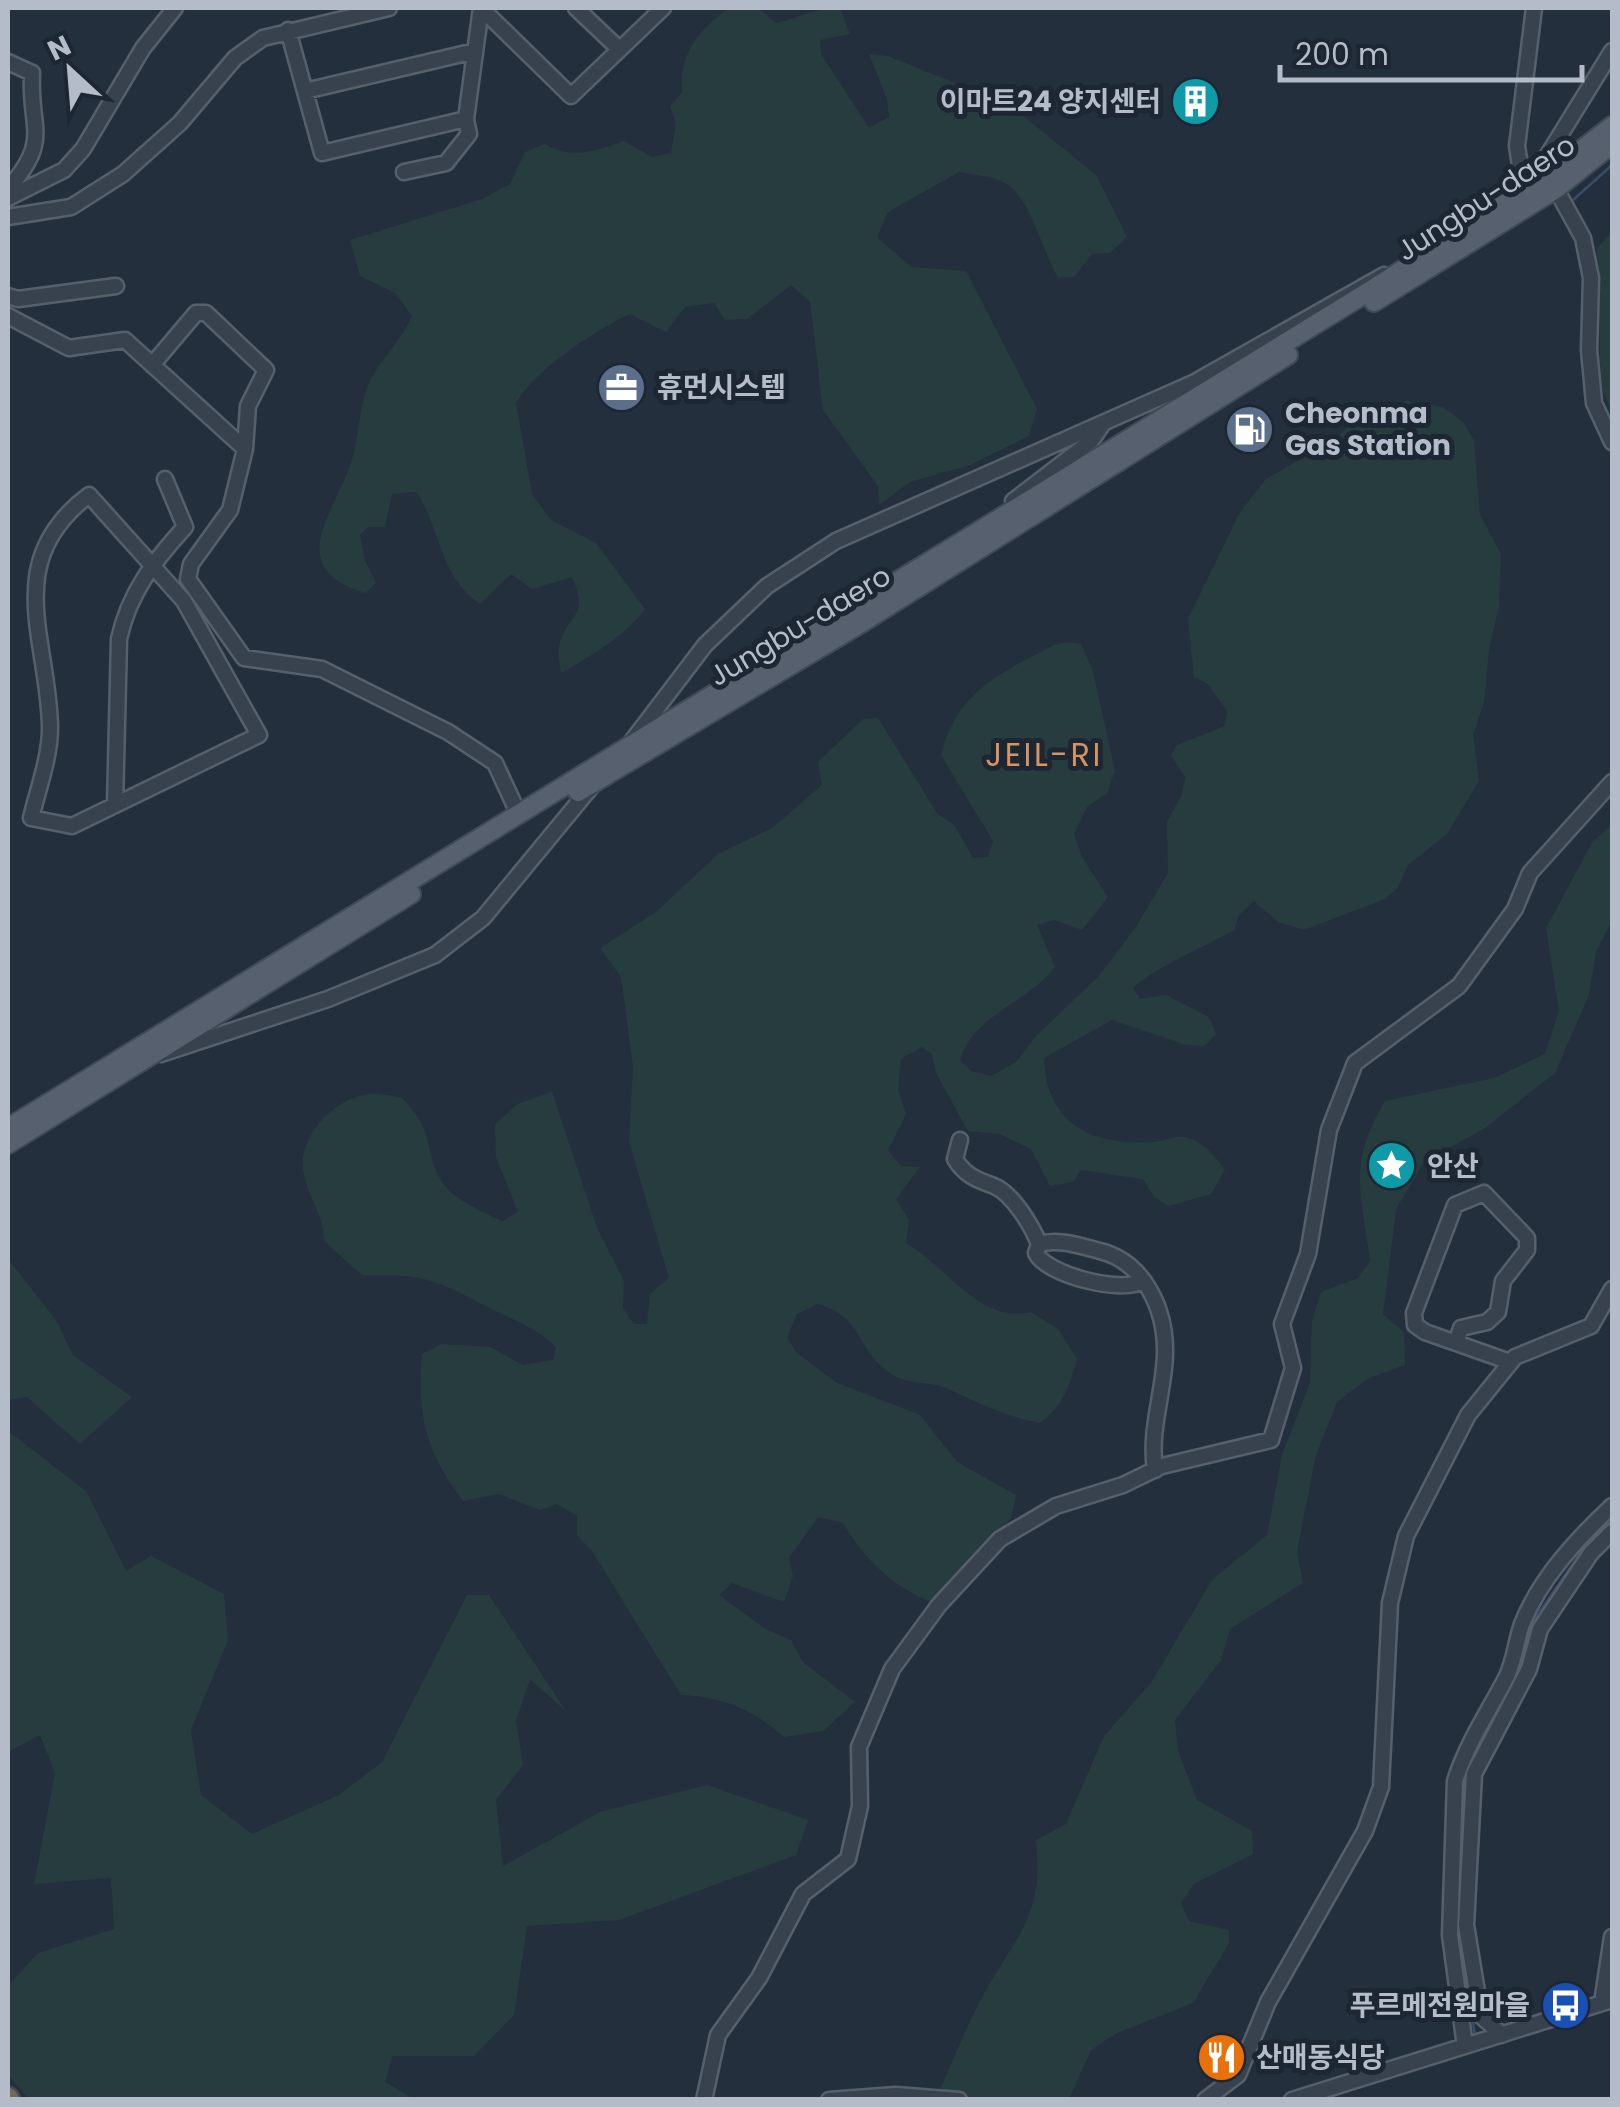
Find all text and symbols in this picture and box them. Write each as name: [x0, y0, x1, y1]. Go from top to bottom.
north arrow: [20, 20, 120, 120]
scale bar: [1280, 20, 1582, 82]
text: N: [41, 26, 77, 70]
text: 200 m: [1295, 33, 1389, 76]
building icon: 이마트24 양지센터: [1170, 75, 1222, 127]
place label: 이마트24 양지센터: [940, 82, 1161, 121]
street label: Jungbu-daero: [1389, 126, 1583, 270]
office icon: 휴먼시스템: [596, 361, 648, 413]
place label: 휴먼시스템: [657, 368, 786, 407]
place label: Cheonma Gas Station: [1285, 394, 1451, 465]
fuel station icon: Cheonma Gas Station: [1224, 403, 1276, 455]
street label: Jungbu-daero: [702, 556, 898, 696]
district label: JEIL-RI: [985, 732, 1103, 777]
place icon: 안산: [1366, 1140, 1418, 1192]
place label: 안산: [1427, 1147, 1479, 1186]
bus stop icon: 푸르메전원마을: [1539, 1979, 1591, 2031]
place label: 푸르메전원마을: [1350, 1986, 1530, 2025]
restaurant icon: 산매동식당: [1195, 2031, 1247, 2083]
place label: 산매동식당: [1256, 2038, 1385, 2077]

